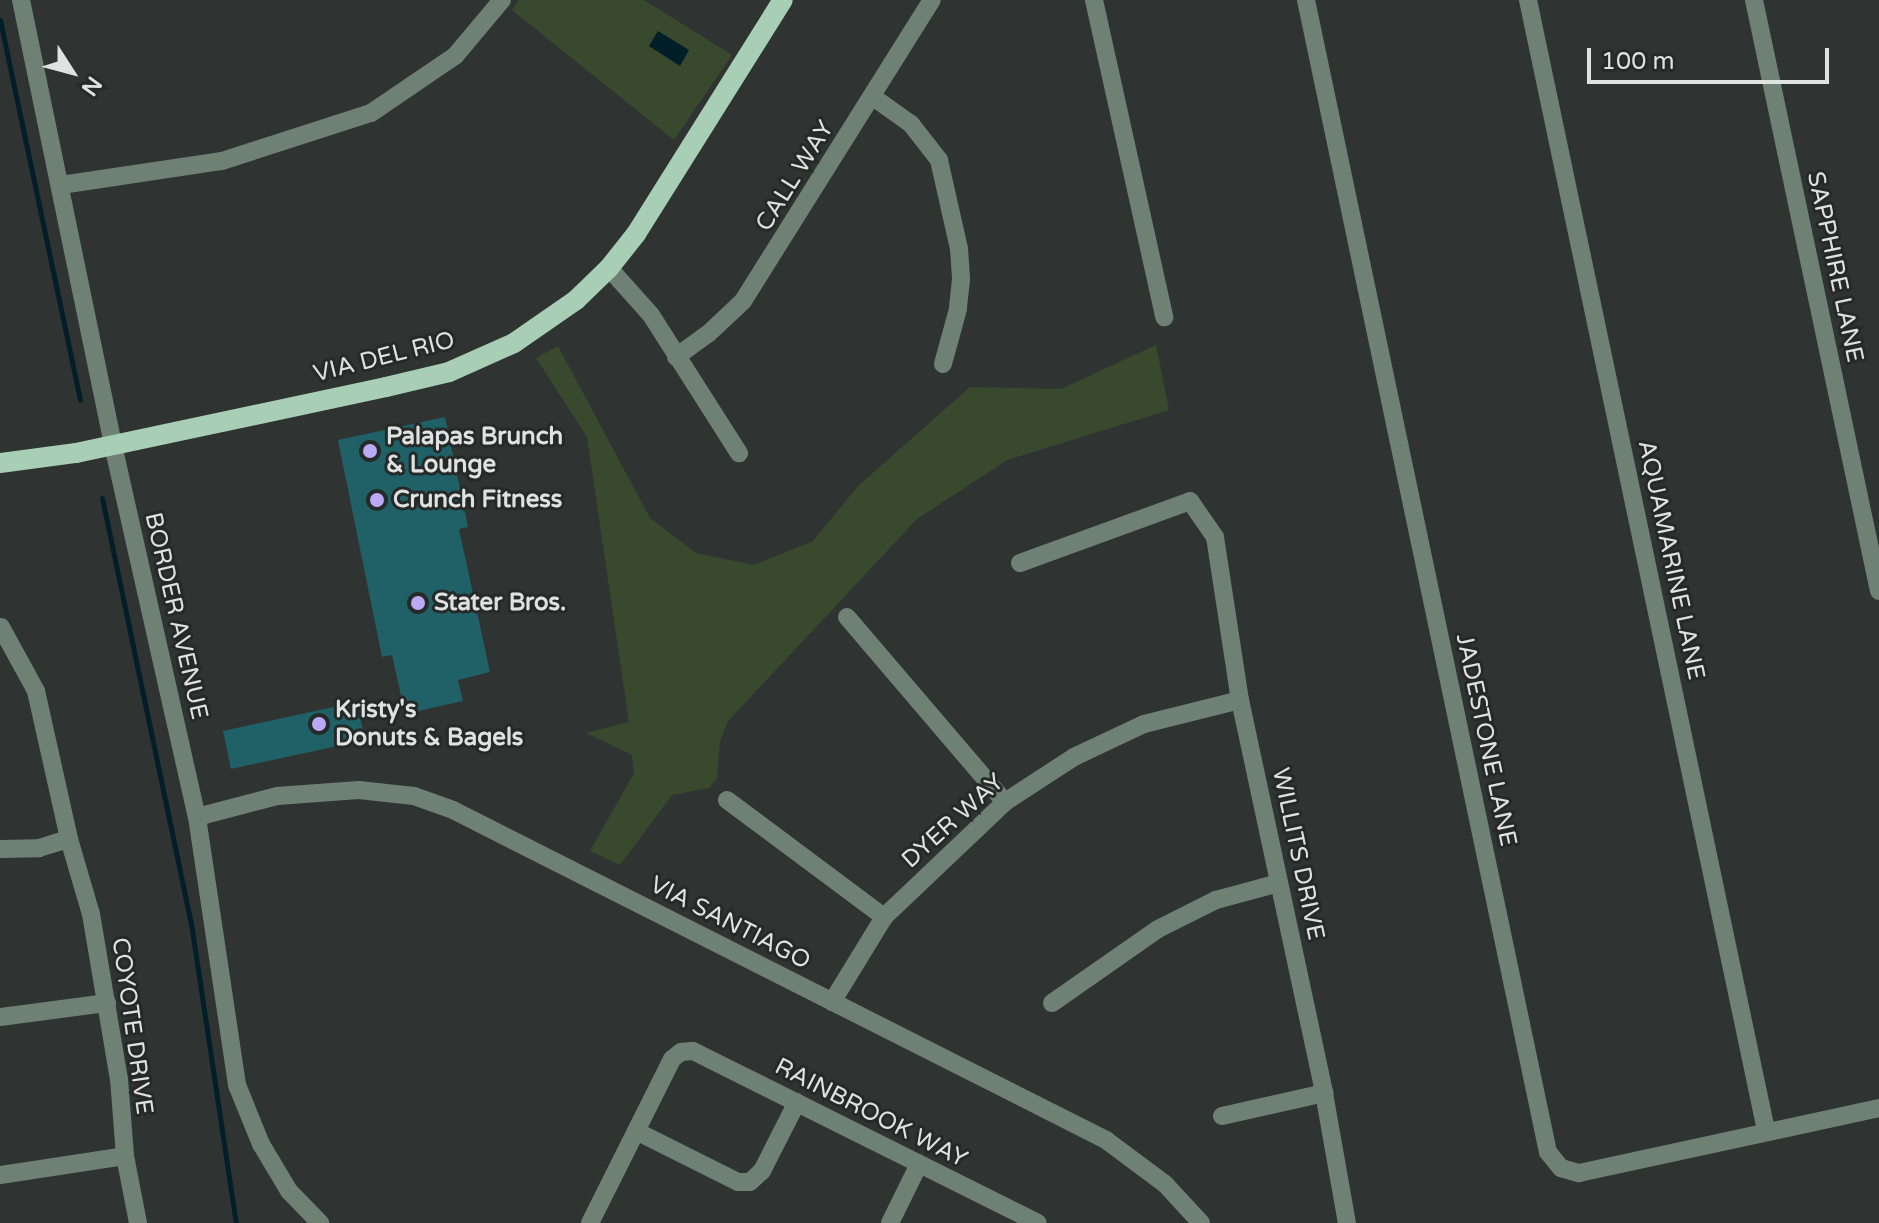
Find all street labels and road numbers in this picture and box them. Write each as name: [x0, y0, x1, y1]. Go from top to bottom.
street label: CALL WAY: [750, 116, 840, 236]
street label: SAPPHIRE LANE: [1801, 169, 1869, 365]
street label: VIA DEL RIO: [310, 326, 458, 388]
street label: AQUAMARINE LANE: [1632, 438, 1710, 682]
street label: BORDER AVENUE: [138, 510, 214, 722]
street label: JADESTONE LANE: [1449, 631, 1523, 849]
street label: WILLITS DRIVE: [1266, 765, 1330, 943]
street label: DYER WAY: [896, 768, 1010, 874]
street label: VIA SANTIAGO: [645, 870, 815, 976]
street label: COYOTE DRIVE: [105, 936, 159, 1116]
street label: RAINBROOK WAY: [770, 1052, 972, 1174]

